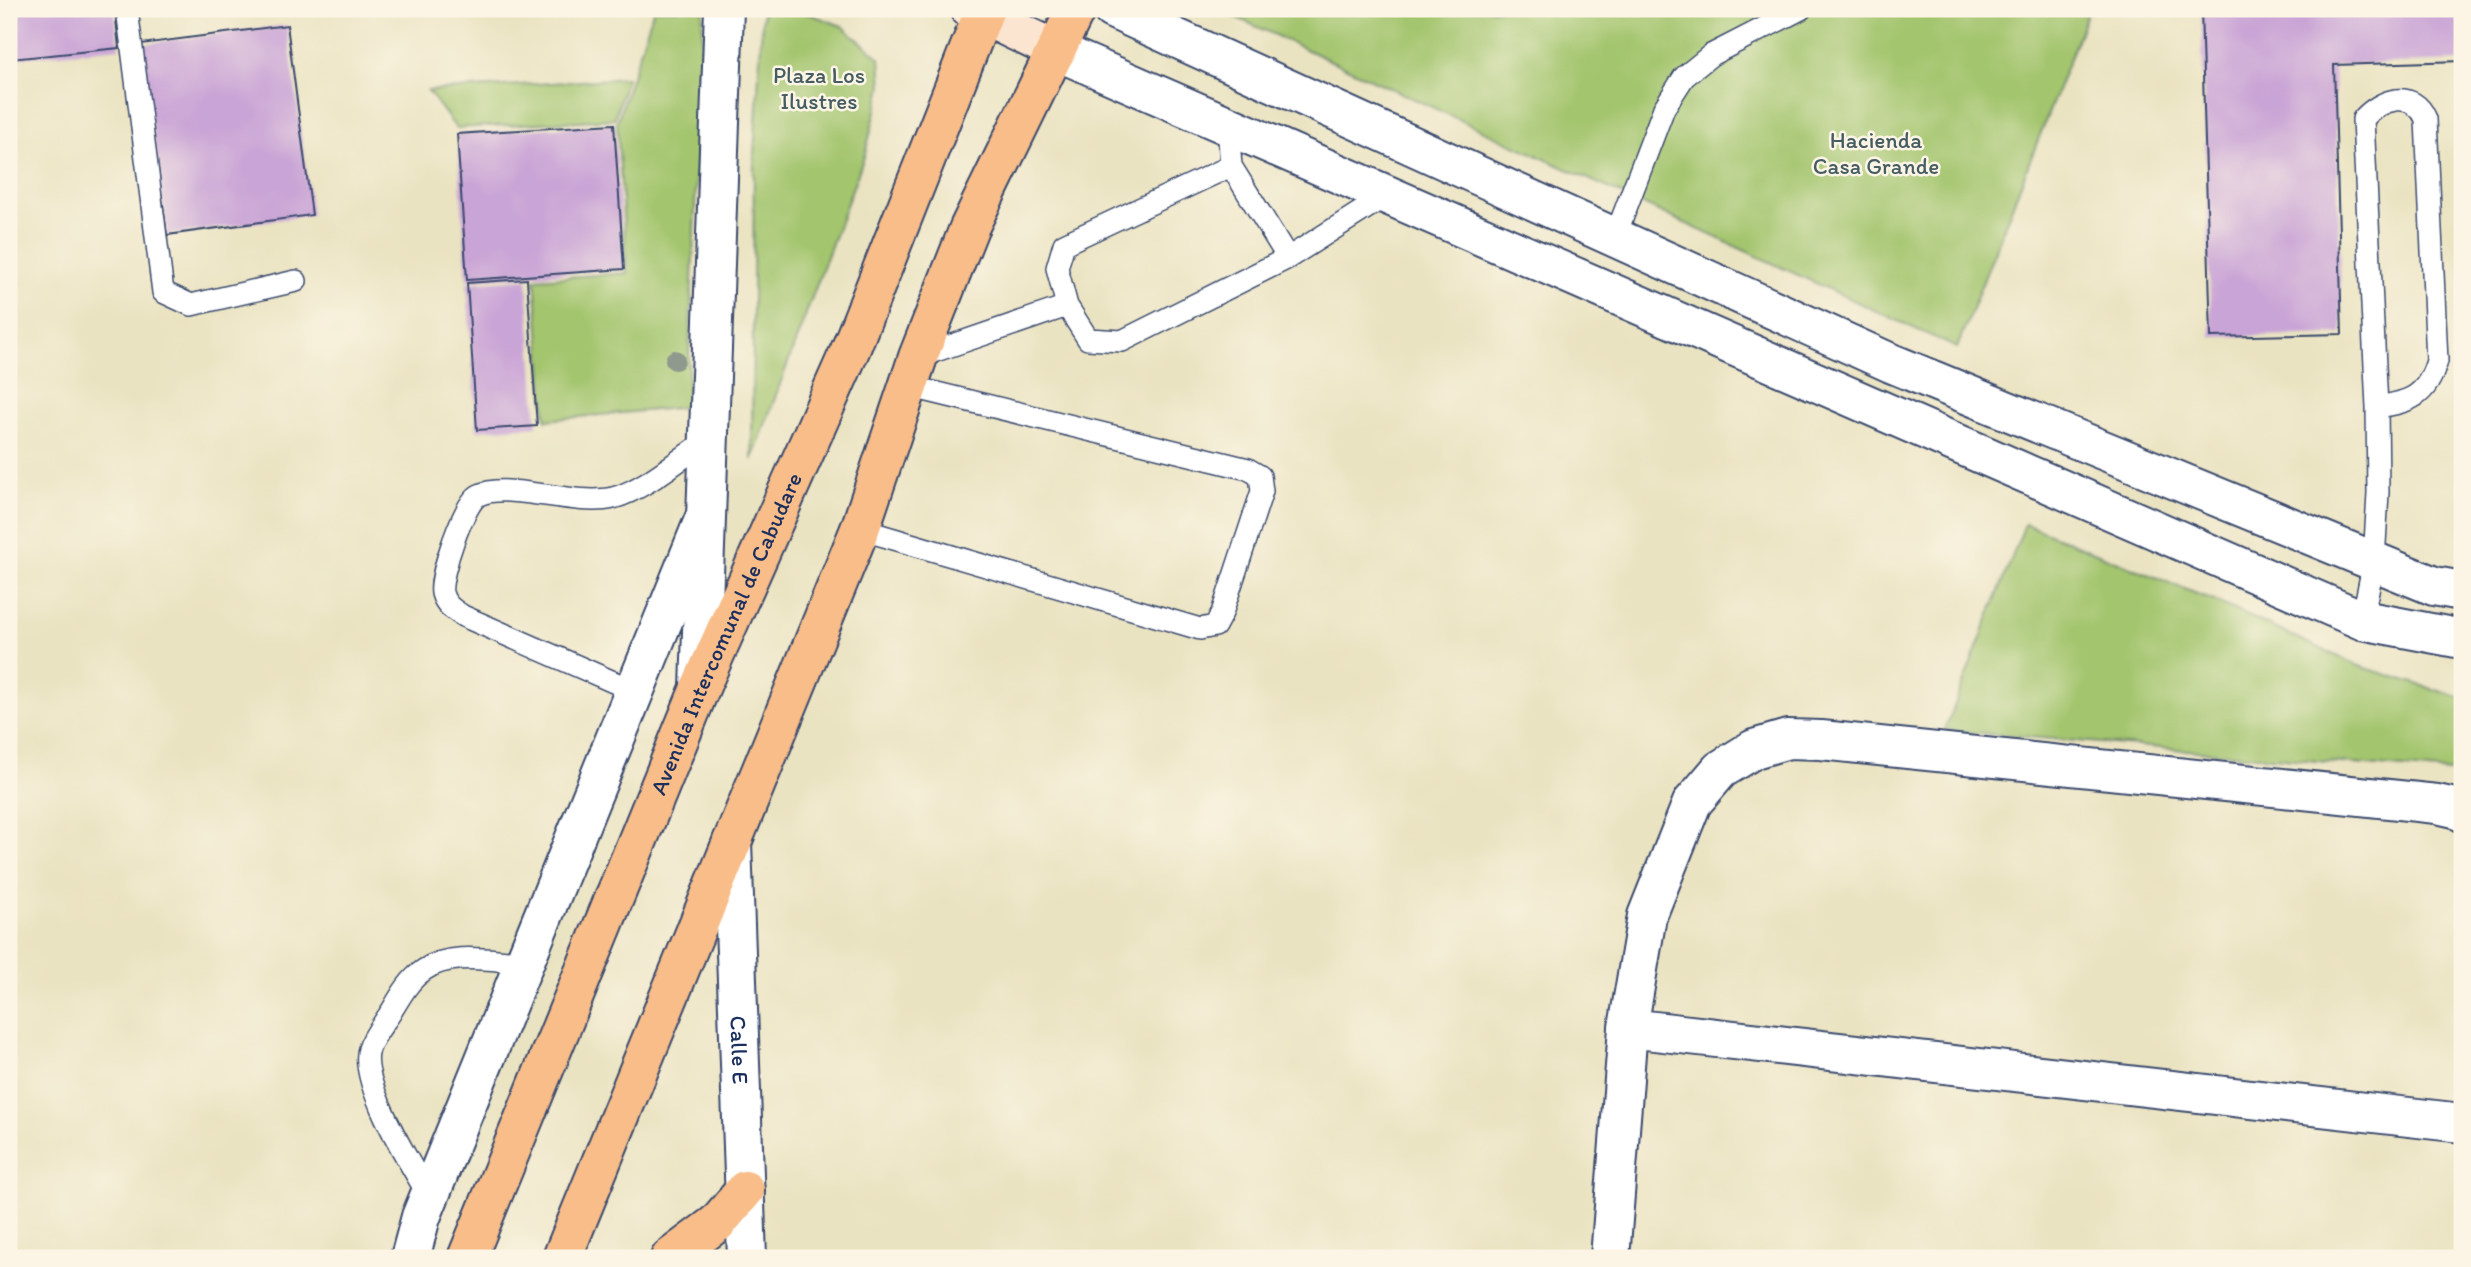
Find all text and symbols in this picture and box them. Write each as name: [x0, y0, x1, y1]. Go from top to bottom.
park label: Plaza Los Ilustres: [773, 61, 865, 115]
park label: Hacienda Casa Grande: [1813, 126, 1939, 180]
street label: Avenida Intercomunal de Cabudare: [644, 468, 808, 799]
street label: Calle E: [724, 1015, 755, 1085]

